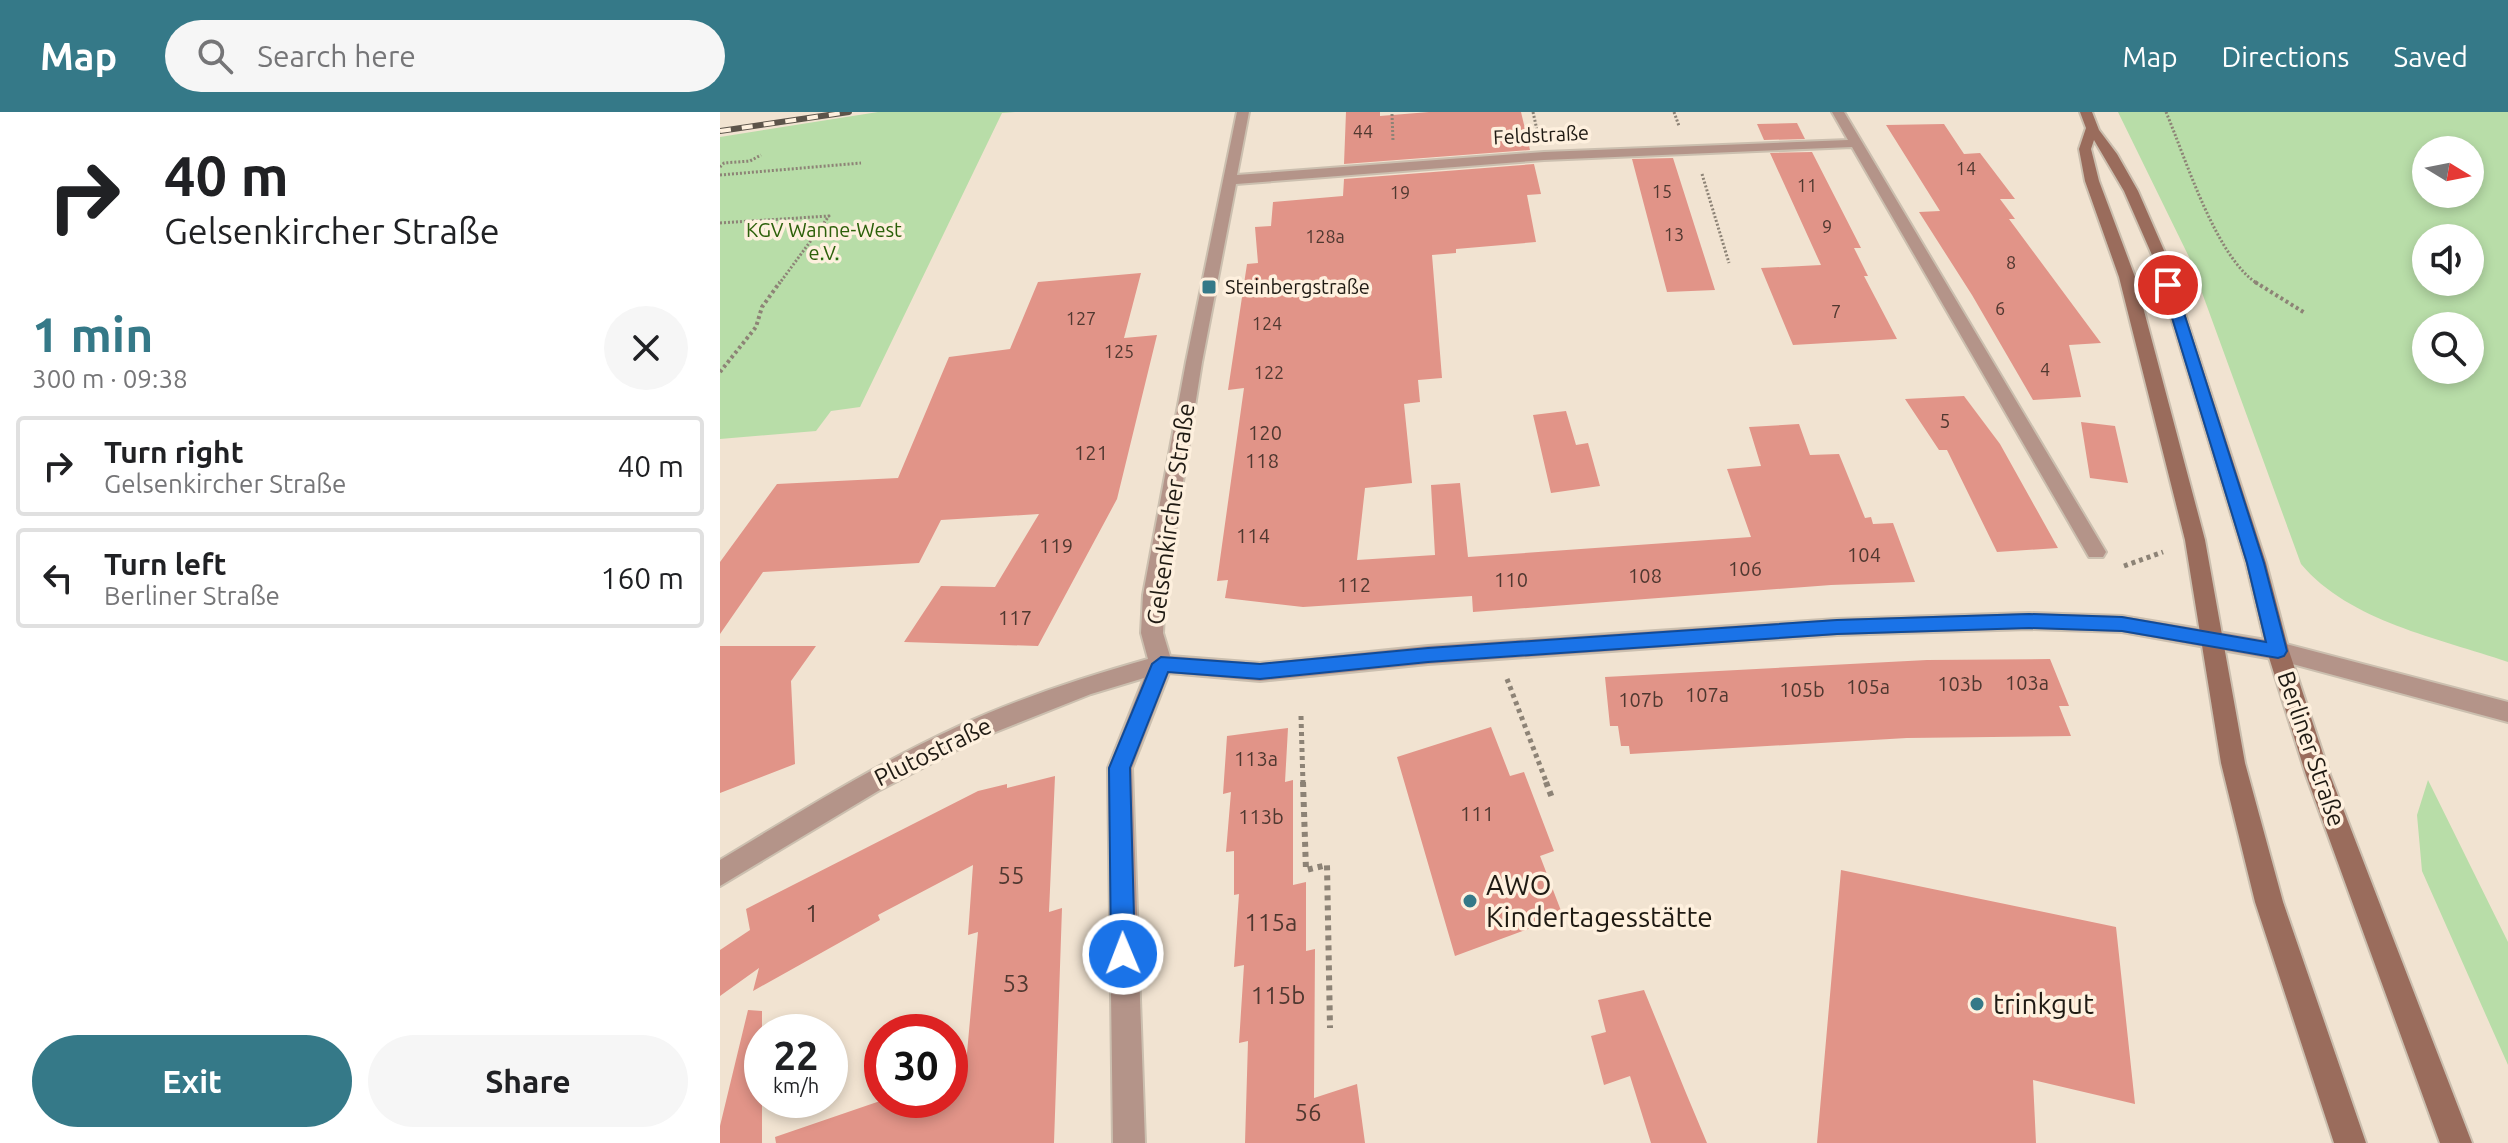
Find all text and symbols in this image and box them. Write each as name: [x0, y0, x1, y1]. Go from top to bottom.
search box: [165, 20, 725, 92]
icon: search: [193, 34, 237, 78]
text: Map: [40, 35, 117, 77]
text: Search here: [257, 39, 416, 73]
text: Map: [2122, 41, 2178, 72]
text: Directions: [2222, 41, 2349, 72]
text: Saved: [2393, 41, 2468, 72]
house number: 44: [1353, 121, 1373, 141]
street label: Feldstraße: [1492, 121, 1589, 148]
north arrow: [2412, 136, 2484, 208]
map controls: [2412, 136, 2484, 384]
icon: right: [32, 144, 136, 248]
text: 40 m: [164, 144, 289, 207]
house number: 14: [1956, 158, 1976, 178]
house number: 11: [1797, 175, 1817, 195]
house number: 15: [1652, 181, 1672, 201]
house number: 19: [1390, 182, 1410, 202]
text: Gelsenkircher Straße: [164, 210, 500, 251]
house number: 9: [1822, 216, 1832, 236]
park label: KGV Wanne-West e.V.: [746, 218, 902, 264]
house number: 13: [1664, 224, 1684, 244]
button: sound: [2412, 224, 2484, 296]
house number: 128a: [1305, 226, 1345, 246]
pin: [2134, 251, 2202, 319]
house number: 8: [2006, 252, 2016, 272]
icon: arrive: [2146, 263, 2190, 307]
place label: Steinbergstraße: [1225, 275, 1370, 298]
marker: Steinbergstraße: [1200, 278, 1218, 296]
house number: 6: [1995, 298, 2005, 318]
house number: 7: [1831, 301, 1841, 321]
button: close: [604, 306, 688, 390]
text: 1 min: [32, 307, 153, 361]
house number: 127: [1066, 308, 1096, 328]
button: search: [2412, 312, 2484, 384]
house number: 124: [1252, 313, 1282, 333]
house number: 125: [1104, 341, 1134, 361]
house number: 4: [2040, 359, 2050, 379]
house number: 122: [1254, 362, 1284, 382]
text: 300 m · 09:38: [32, 364, 188, 393]
street label: Gelsenkircher Straße: [1142, 401, 1199, 627]
house number: 5: [1939, 409, 1951, 432]
house number: 120: [1248, 421, 1282, 444]
text: Turn right: [104, 435, 244, 469]
house number: 121: [1074, 441, 1108, 464]
icon: right: [36, 444, 80, 488]
text: 40 m: [617, 449, 684, 483]
house number: 118: [1245, 449, 1279, 472]
text: Gelsenkircher Straße: [104, 469, 346, 498]
house number: 114: [1236, 524, 1270, 547]
house number: 119: [1039, 534, 1073, 557]
house number: 104: [1847, 543, 1881, 566]
text: Turn left: [104, 547, 226, 581]
icon: left: [36, 556, 80, 600]
house number: 106: [1728, 557, 1762, 580]
text: 160 m: [600, 561, 684, 595]
house number: 108: [1628, 564, 1662, 587]
house number: 110: [1494, 568, 1528, 591]
house number: 112: [1337, 573, 1371, 596]
text: Berliner Straße: [104, 581, 280, 610]
house number: 117: [998, 606, 1032, 629]
street label: Berliner Straße: [2272, 668, 2351, 830]
house number: 103a: [2005, 671, 2049, 694]
house number: 103b: [1937, 672, 1983, 695]
house number: 105a: [1846, 675, 1890, 698]
house number: 105b: [1779, 678, 1825, 701]
house number: 107a: [1685, 683, 1729, 706]
house number: 107b: [1618, 688, 1664, 711]
street label: Plutostraße: [870, 712, 996, 791]
house number: 113a: [1234, 747, 1278, 770]
house number: 111: [1460, 802, 1494, 825]
house number: 113b: [1238, 805, 1284, 828]
house number: 55: [997, 862, 1025, 889]
place label: AWO Kindertagesstätte: [1486, 869, 1713, 932]
marker: AWO Kindertagesstätte: [1461, 892, 1479, 910]
house number: 1: [805, 900, 819, 927]
house number: 115a: [1245, 909, 1297, 936]
position arrow: [1081, 912, 1165, 996]
house number: 53: [1002, 970, 1030, 997]
house number: 115b: [1251, 982, 1305, 1009]
place label: trinkgut: [1993, 988, 2094, 1019]
marker: trinkgut: [1968, 995, 1986, 1013]
speed limit sign: 30: [864, 1014, 968, 1118]
text: 22: [773, 1033, 819, 1078]
button: Exit: [32, 1035, 352, 1127]
button: Share: [368, 1035, 688, 1127]
text: km/h: [773, 1074, 819, 1097]
house number: 56: [1294, 1099, 1322, 1126]

